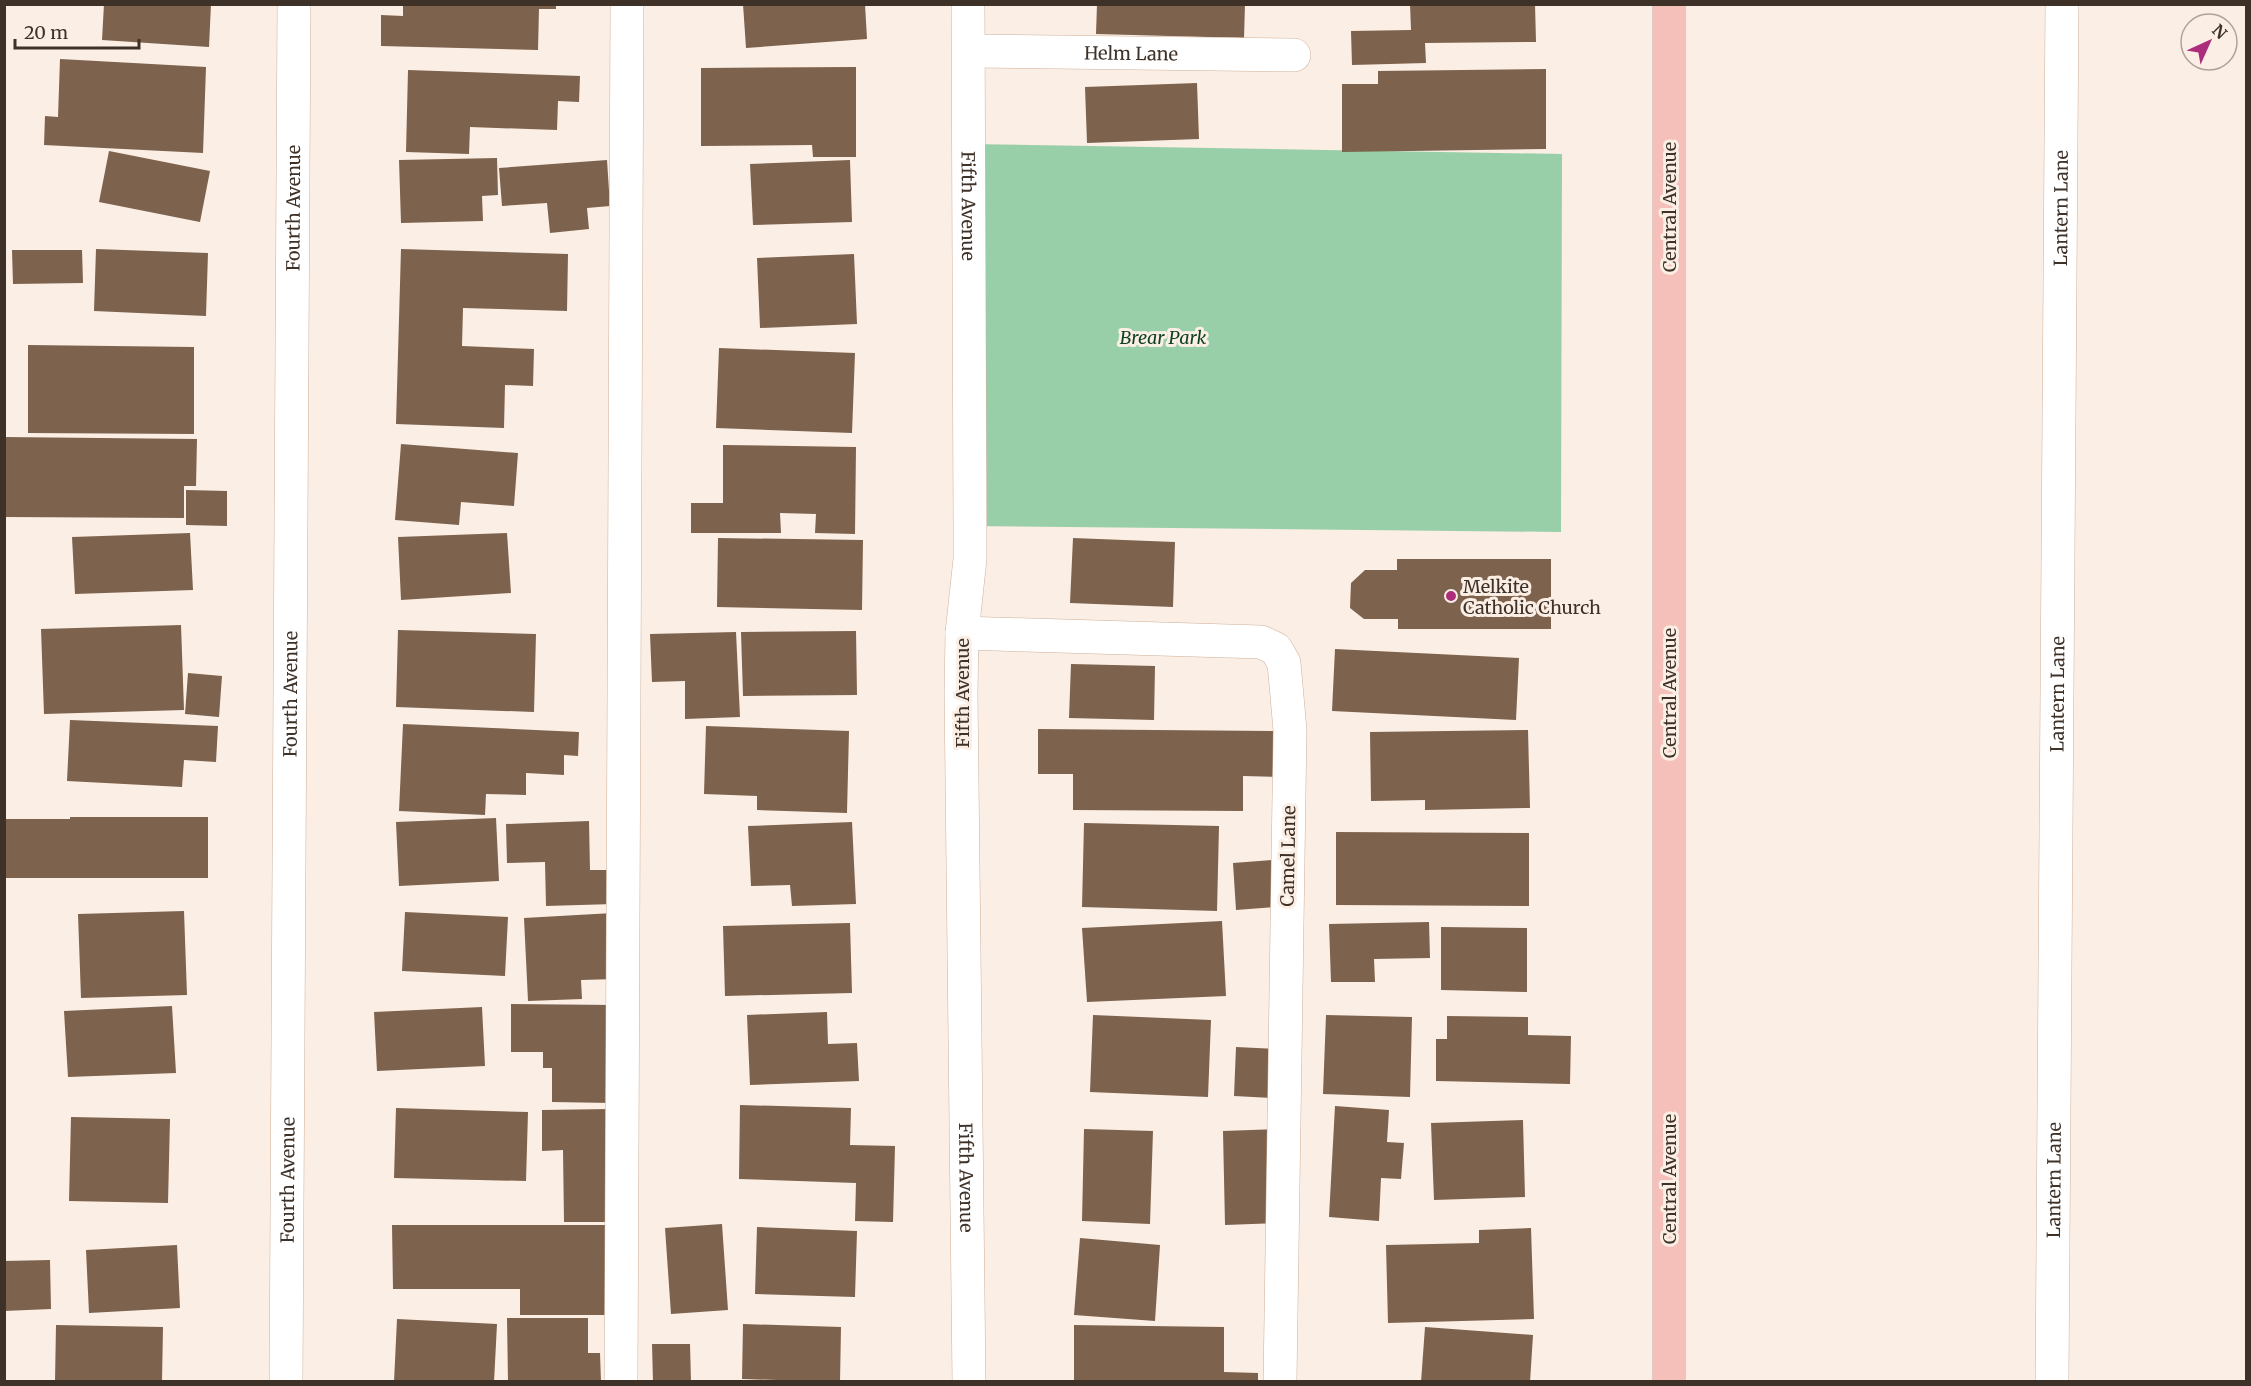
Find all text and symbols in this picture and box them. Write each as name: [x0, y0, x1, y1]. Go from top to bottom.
scale bar: [15, 12, 140, 50]
north arrow: [2179, 12, 2239, 72]
text: N: [2208, 20, 2231, 43]
text: 20 m: [24, 21, 68, 44]
street label: Helm Lane: [1084, 41, 1178, 65]
street label: Central Avenue: [1658, 142, 1681, 272]
street label: Fourth Avenue: [281, 145, 305, 271]
street label: Lantern Lane: [2049, 150, 2072, 266]
street label: Fifth Avenue: [957, 151, 980, 261]
park label: Brear Park: [1120, 326, 1206, 349]
place label: Melkite Catholic Church: [1463, 575, 1601, 619]
marker: Melkite Catholic Church: [1444, 589, 1458, 603]
street label: Central Avenue: [1658, 628, 1681, 758]
street label: Fourth Avenue: [278, 631, 302, 757]
street label: Lantern Lane: [2045, 636, 2069, 752]
street label: Fifth Avenue: [951, 638, 974, 748]
street label: Camel Lane: [1276, 805, 1300, 907]
street label: Central Avenue: [1658, 1114, 1681, 1244]
street label: Fourth Avenue: [275, 1117, 299, 1243]
street label: Fifth Avenue: [954, 1122, 979, 1233]
street label: Lantern Lane: [2042, 1122, 2065, 1238]

